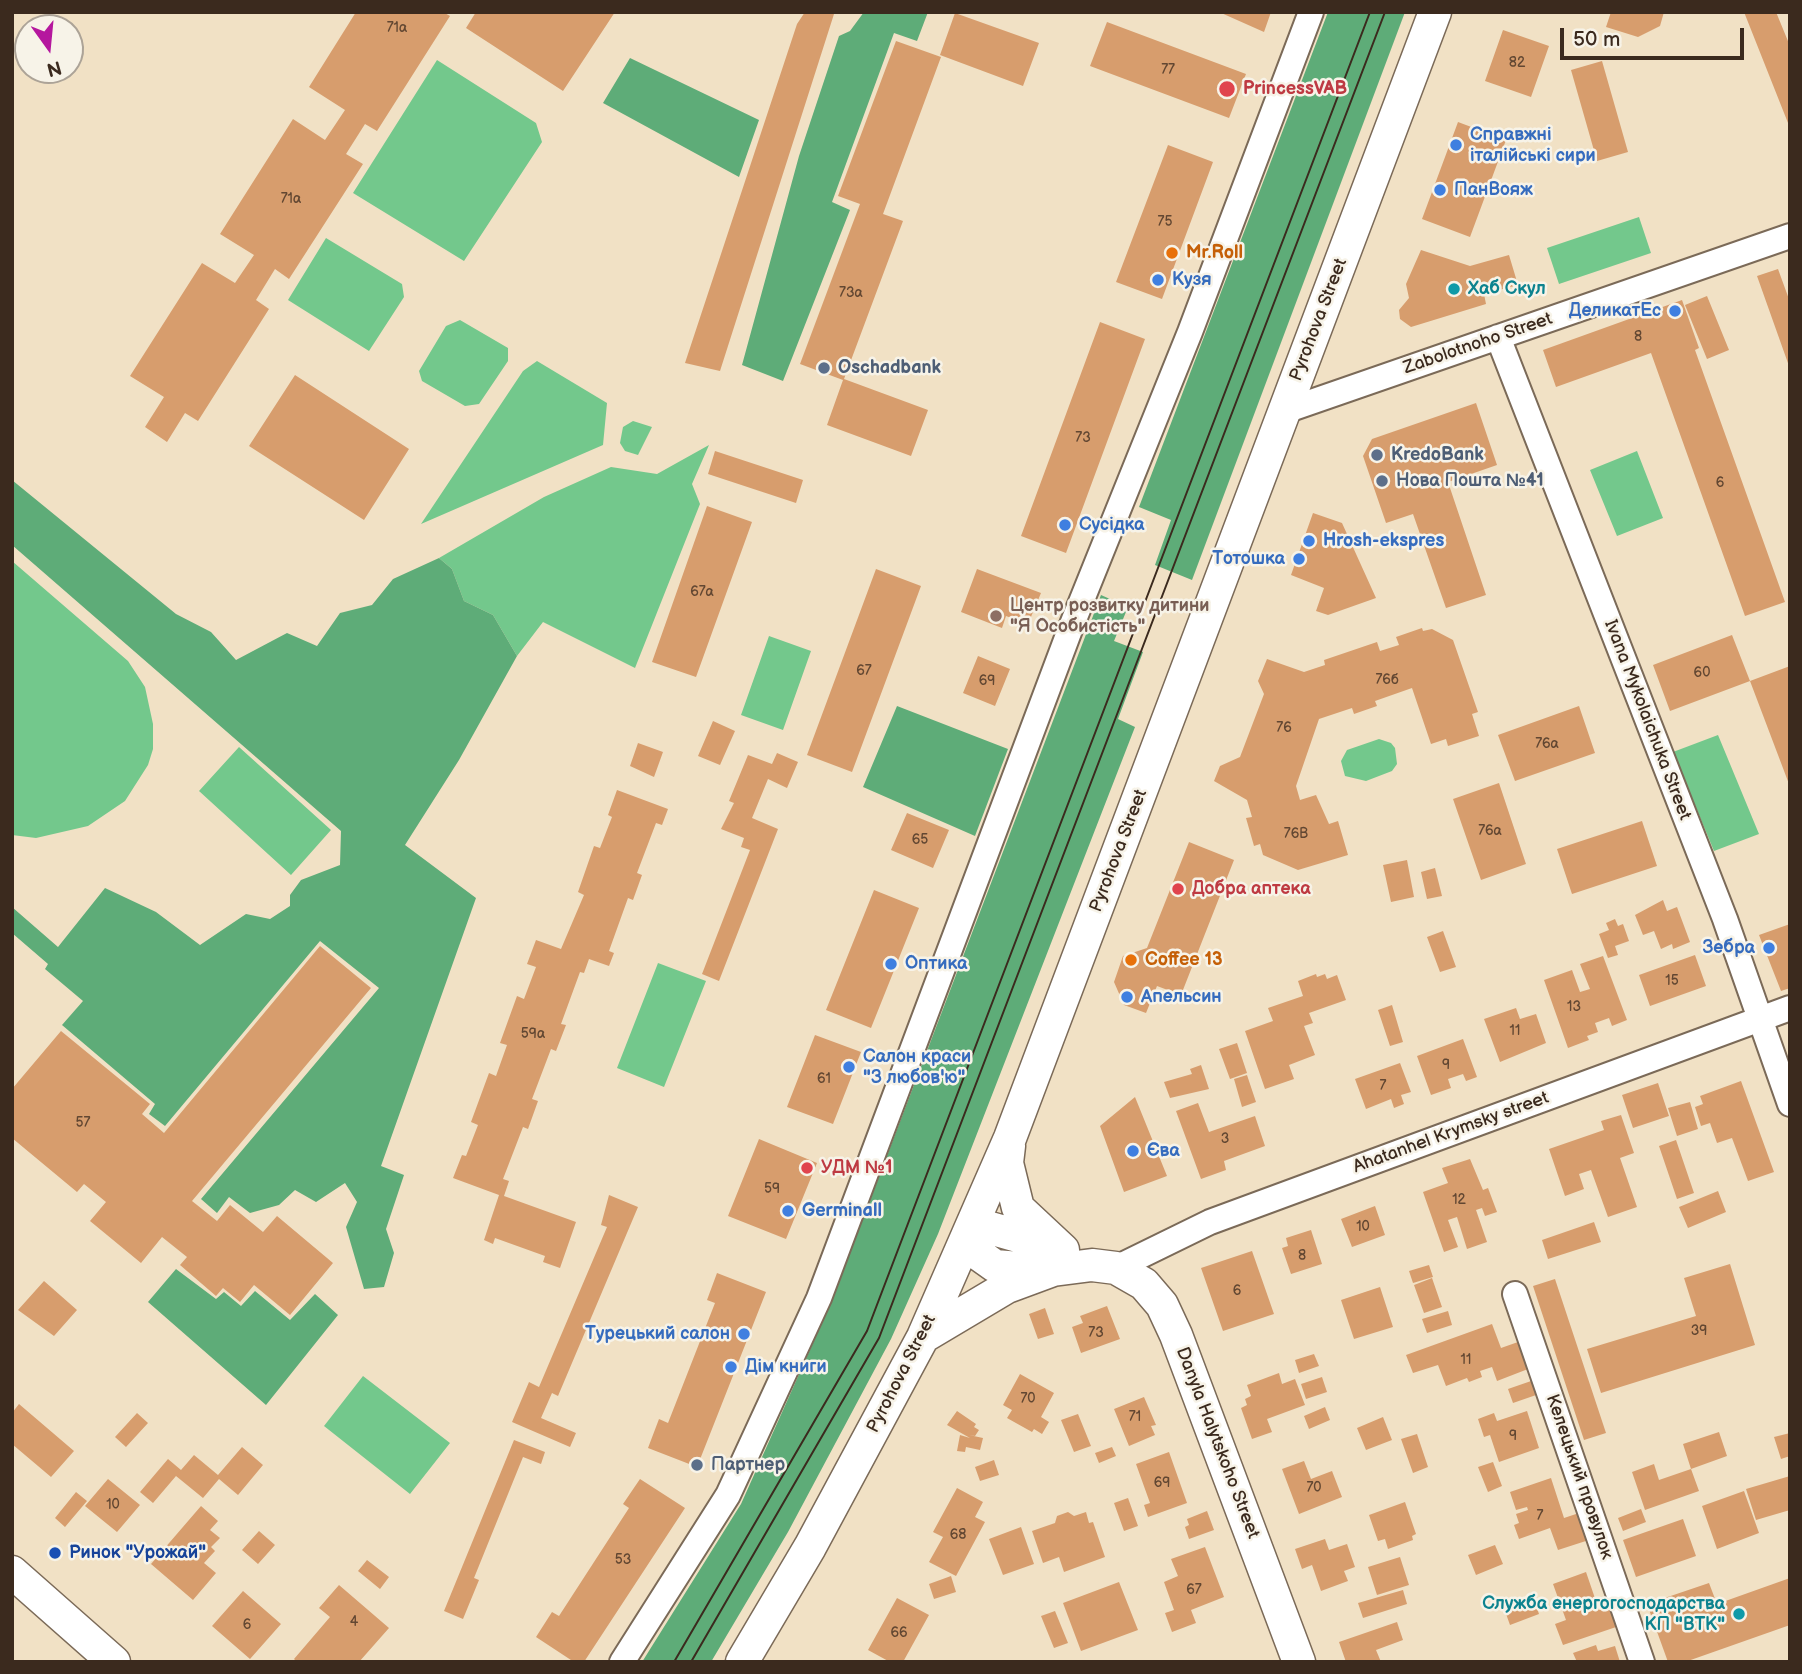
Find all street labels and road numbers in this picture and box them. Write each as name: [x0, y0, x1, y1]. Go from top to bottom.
street label: Pyrohova Street: [1286, 256, 1352, 384]
street label: Zabolotnoho Street: [1401, 308, 1555, 380]
street label: Ivana Mykolaichuka Street: [1599, 617, 1695, 823]
street label: Pyrohova Street: [1086, 787, 1152, 915]
street label: Ahatanhel Krymsky street: [1350, 1088, 1552, 1178]
street label: Pyrohova Street: [863, 1311, 941, 1437]
street label: Danyla Halytskoho Street: [1171, 1344, 1263, 1542]
street label: Келецький провулок: [1541, 1392, 1617, 1562]

